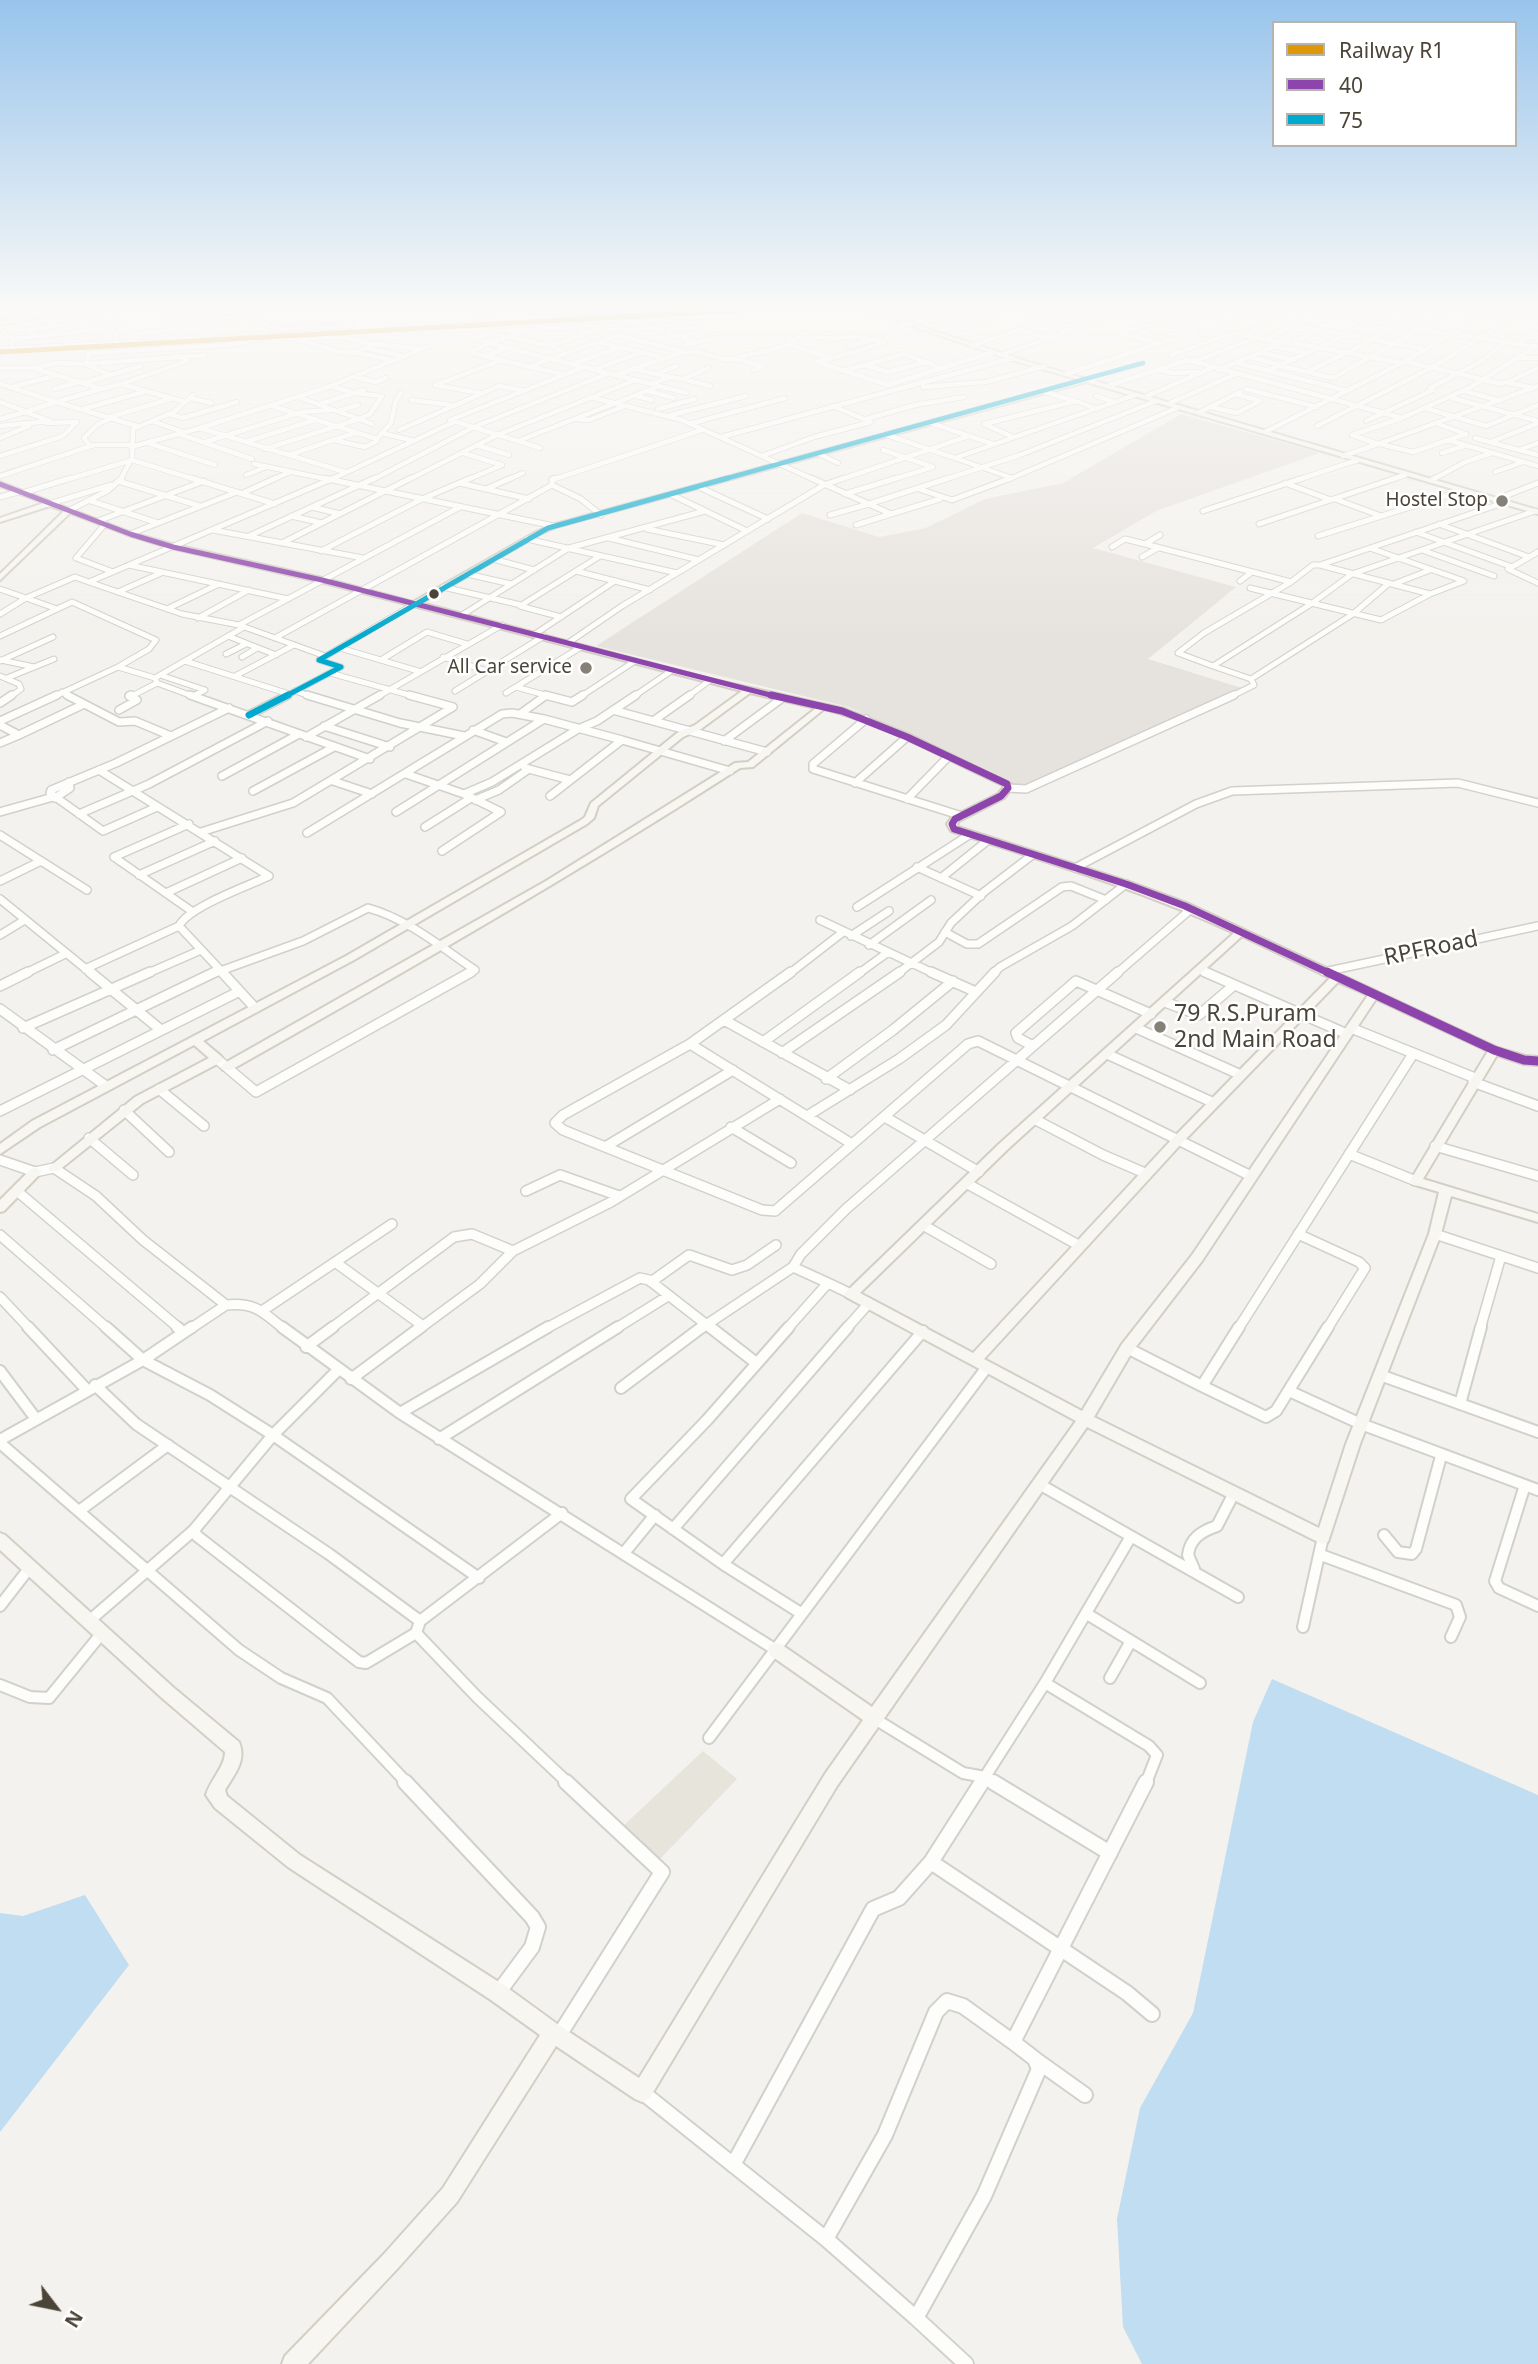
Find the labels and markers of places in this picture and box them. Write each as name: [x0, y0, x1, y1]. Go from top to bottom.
place label: Hostel Stop: [1385, 490, 1488, 512]
marker: Hostel Stop: [1494, 493, 1510, 509]
unlabelled marker: [427, 587, 441, 601]
place label: All Car service: [448, 657, 572, 679]
marker: All Car service: [578, 660, 594, 676]
place label: 79 R.S.Puram 2nd Main Road: [1174, 1000, 1337, 1054]
marker: 79 R.S.Puram 2nd Main Road: [1152, 1019, 1168, 1035]

